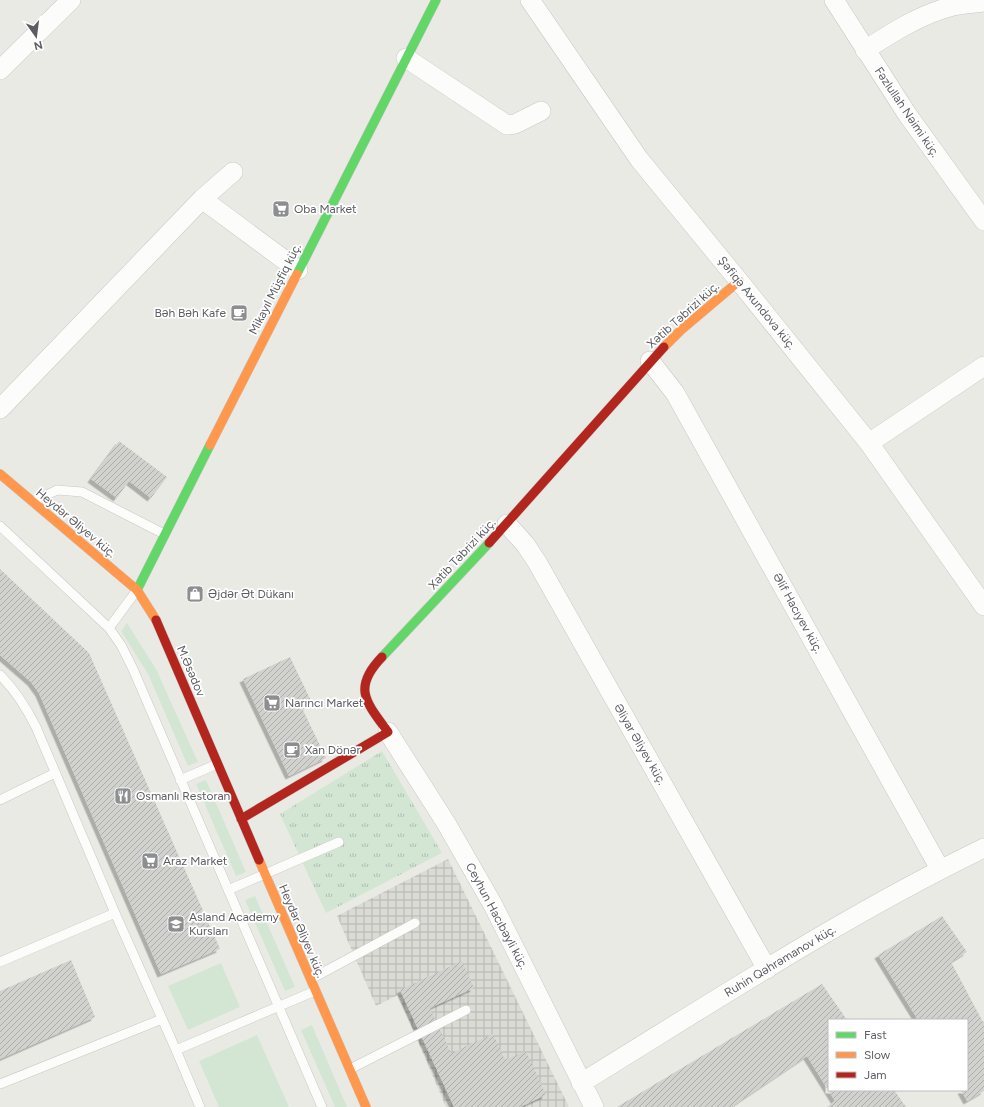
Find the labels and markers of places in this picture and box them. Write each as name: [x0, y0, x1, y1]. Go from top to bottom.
supermarket icon: Oba Market: [271, 199, 291, 219]
place label: Oba Market: [294, 202, 357, 216]
cafe icon: Bəh Bəh Kafe: [229, 303, 249, 323]
place label: Bəh Bəh Kafe: [154, 306, 226, 320]
shop icon: Əjdər Ət Dükanı: [185, 584, 205, 604]
place label: Əjdər Ət Dükanı: [208, 587, 294, 601]
supermarket icon: Narıncı Market: [262, 693, 282, 713]
place label: Narıncı Market: [285, 696, 364, 710]
cafe icon: Xan Dönər: [282, 740, 302, 760]
place label: Xan Dönər: [305, 743, 361, 757]
restaurant icon: Osmanlı Restoran: [113, 786, 133, 806]
place label: Osmanlı Restoran: [136, 789, 231, 803]
supermarket icon: Araz Market: [140, 851, 160, 871]
place label: Araz Market: [163, 854, 228, 868]
place label: Asland Academy Kursları: [189, 910, 280, 938]
school or university icon: Asland Academy Kursları: [166, 914, 186, 934]

